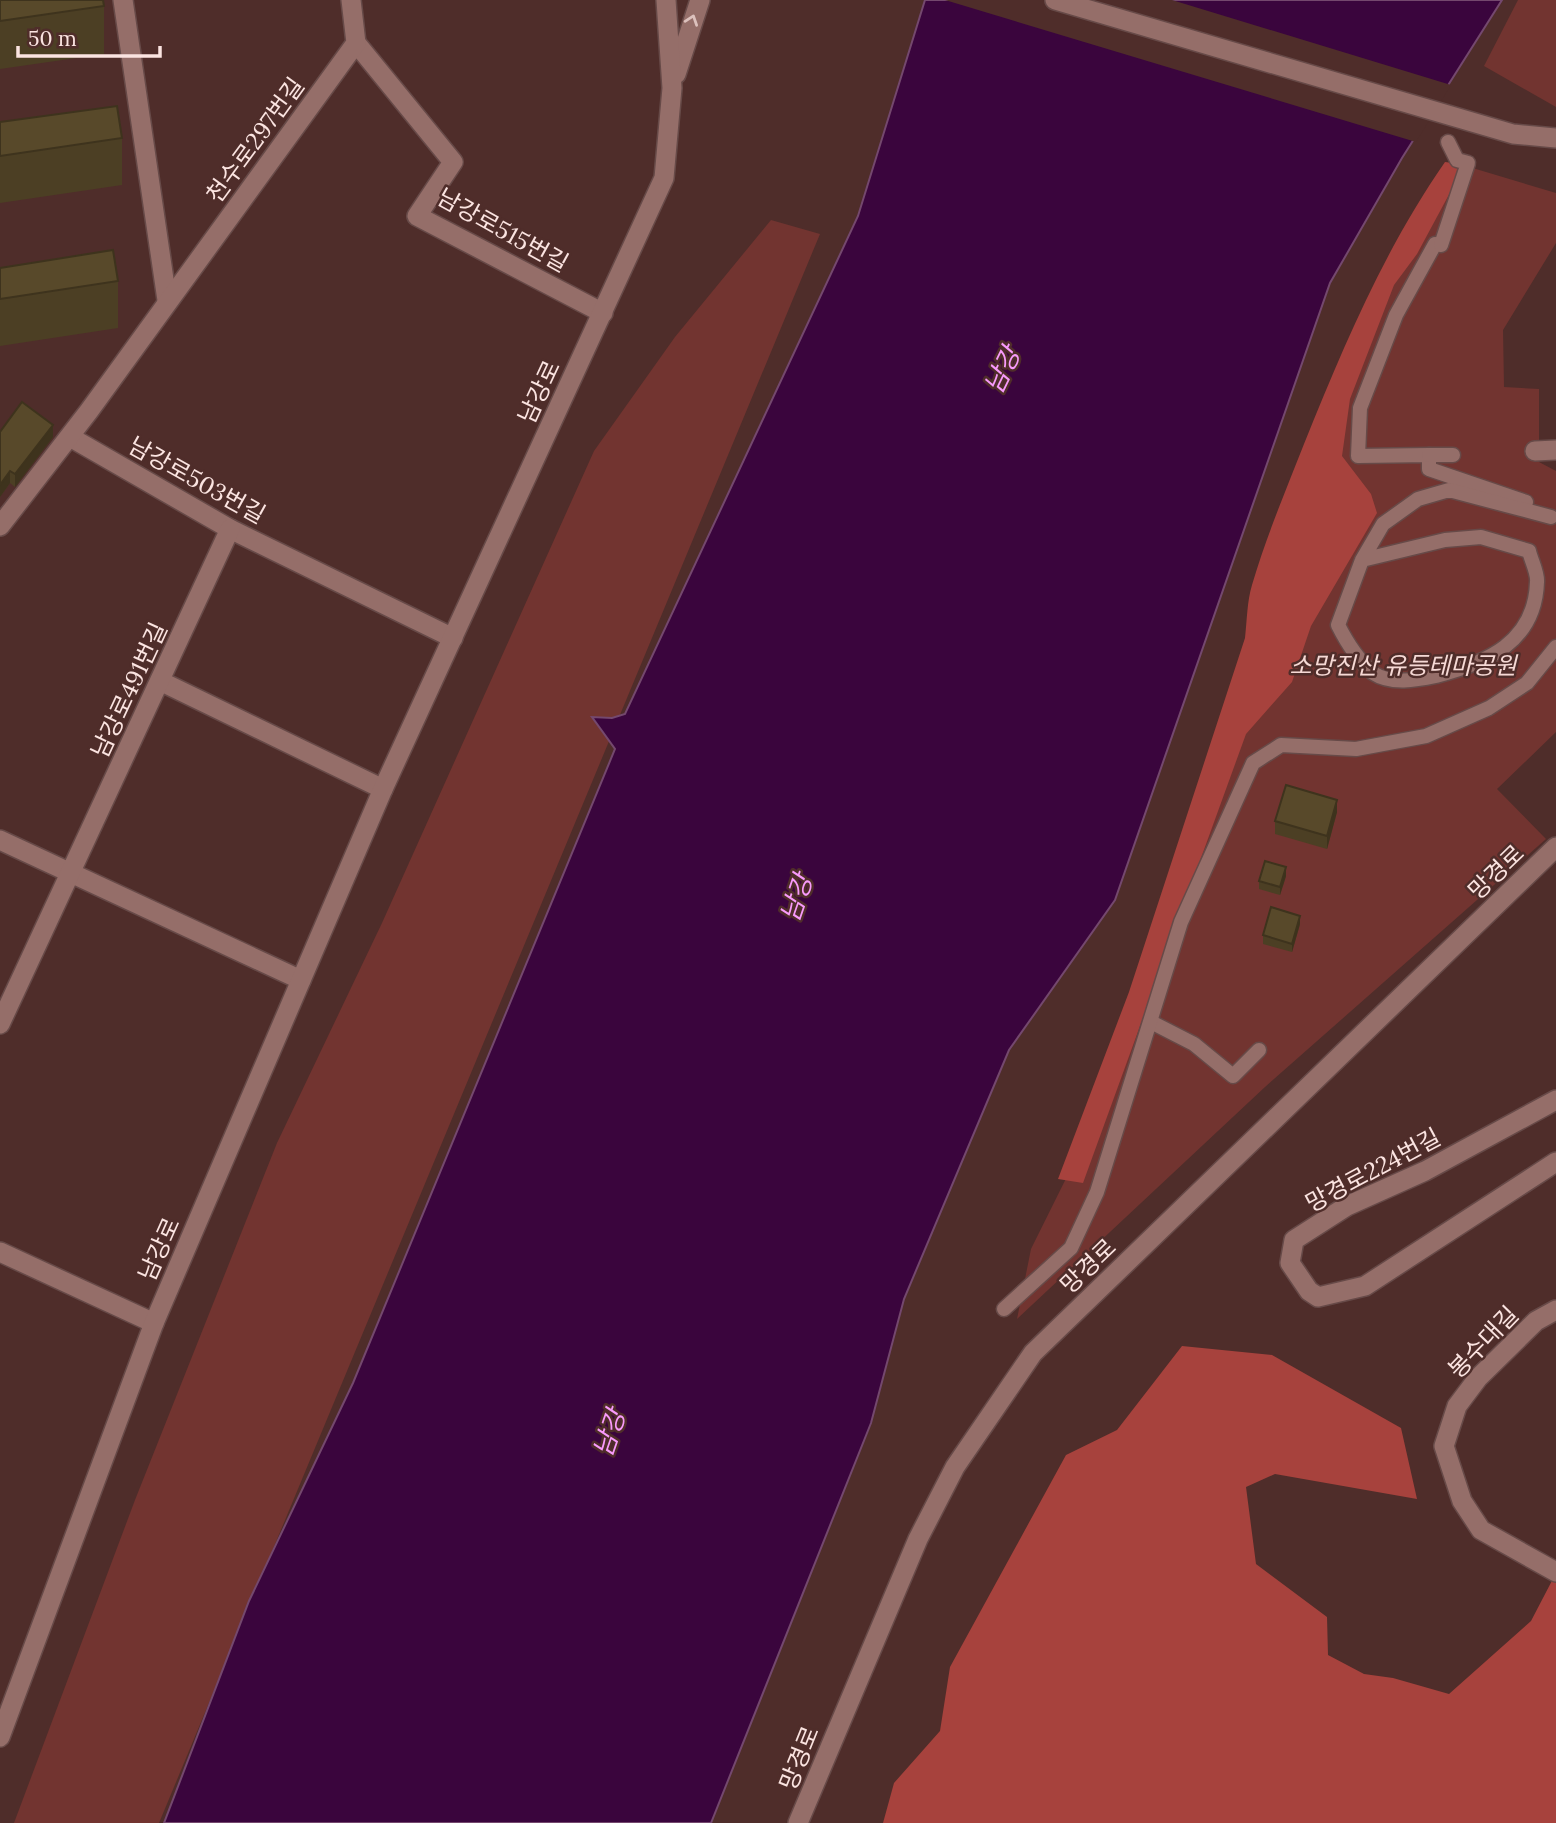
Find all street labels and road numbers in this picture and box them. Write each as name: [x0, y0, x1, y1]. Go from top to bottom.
street label: 천수로297번길: [199, 71, 311, 209]
street label: 남강로515번길: [432, 181, 574, 279]
street label: 남강로: [511, 355, 567, 429]
street label: 남강로503번길: [123, 430, 271, 530]
street label: 남강로491번길: [84, 617, 174, 763]
street label: 망경로: [1461, 838, 1531, 906]
street label: 망경로224번길: [1300, 1121, 1446, 1219]
street label: 남강로: [131, 1212, 187, 1286]
street label: 망경로: [1053, 1232, 1123, 1300]
street label: 봉수대길: [1441, 1299, 1525, 1385]
street label: 망경로: [772, 1721, 826, 1795]

